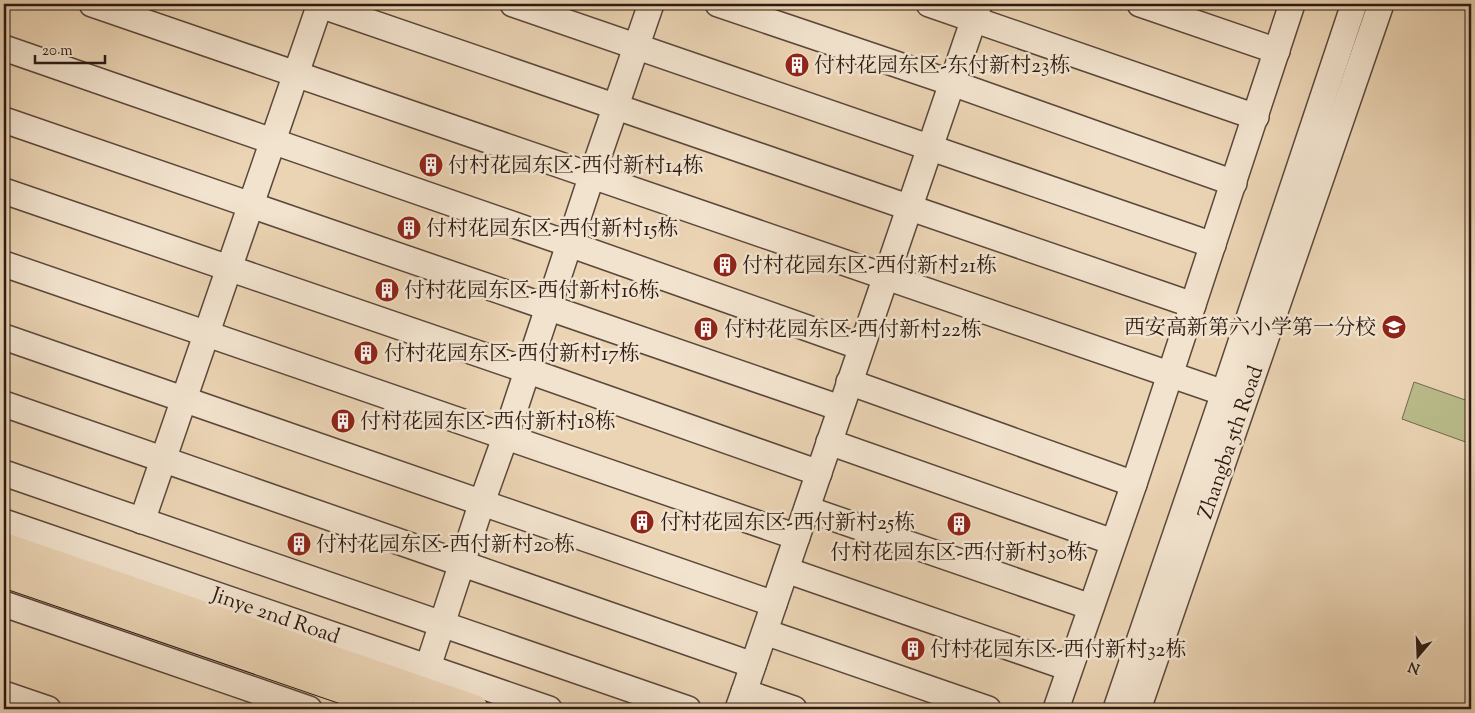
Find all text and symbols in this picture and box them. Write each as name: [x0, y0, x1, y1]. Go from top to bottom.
scale bar: [35, 32, 105, 64]
text: 20 m: [42, 41, 73, 62]
building icon: 付村花园东区-东付新村23栋: [784, 52, 810, 78]
place label: 付村花园东区-东付新村23栋: [814, 52, 1070, 82]
building icon: 付村花园东区-西付新村14栋: [418, 152, 444, 178]
place label: 付村花园东区-西付新村14栋: [448, 152, 704, 182]
building icon: 付村花园东区-西付新村15栋: [396, 215, 422, 241]
place label: 付村花园东区-西付新村15栋: [426, 215, 678, 245]
building icon: 付村花园东区-西付新村21栋: [712, 252, 738, 278]
place label: 付村花园东区-西付新村21栋: [742, 252, 997, 282]
building icon: 付村花园东区-西付新村16栋: [374, 277, 400, 303]
place label: 付村花园东区-西付新村16栋: [404, 277, 660, 307]
place label: 西安高新第六小学第一分校: [1124, 314, 1376, 344]
school or university icon: 西安高新第六小学第一分校: [1381, 314, 1407, 340]
building icon: 付村花园东区-西付新村22栋: [693, 316, 719, 342]
place label: 付村花园东区-西付新村22栋: [724, 316, 982, 346]
building icon: 付村花园东区-西付新村17栋: [353, 340, 379, 366]
place label: 付村花园东区-西付新村17栋: [384, 340, 640, 370]
street label: Zhangba 5th Road: [1192, 362, 1272, 523]
building icon: 付村花园东区-西付新村18栋: [330, 408, 356, 434]
place label: 付村花园东区-西付新村18栋: [360, 408, 616, 438]
building icon: 付村花园东区-西付新村25栋: [629, 509, 655, 535]
place label: 付村花园东区-西付新村25栋: [660, 509, 915, 539]
building icon: 付村花园东区-西付新村30栋: [946, 511, 972, 537]
building icon: 付村花园东区-西付新村20栋: [286, 531, 312, 557]
place label: 付村花园东区-西付新村20栋: [316, 531, 575, 561]
place label: 付村花园东区-西付新村30栋: [830, 539, 1088, 569]
street label: Jinye 2nd Road: [206, 581, 344, 653]
north arrow: [1392, 630, 1442, 680]
building icon: 付村花园东区-西付新村32栋: [900, 636, 926, 662]
place label: 付村花园东区-西付新村32栋: [930, 636, 1186, 666]
text: N: [1406, 655, 1423, 678]

